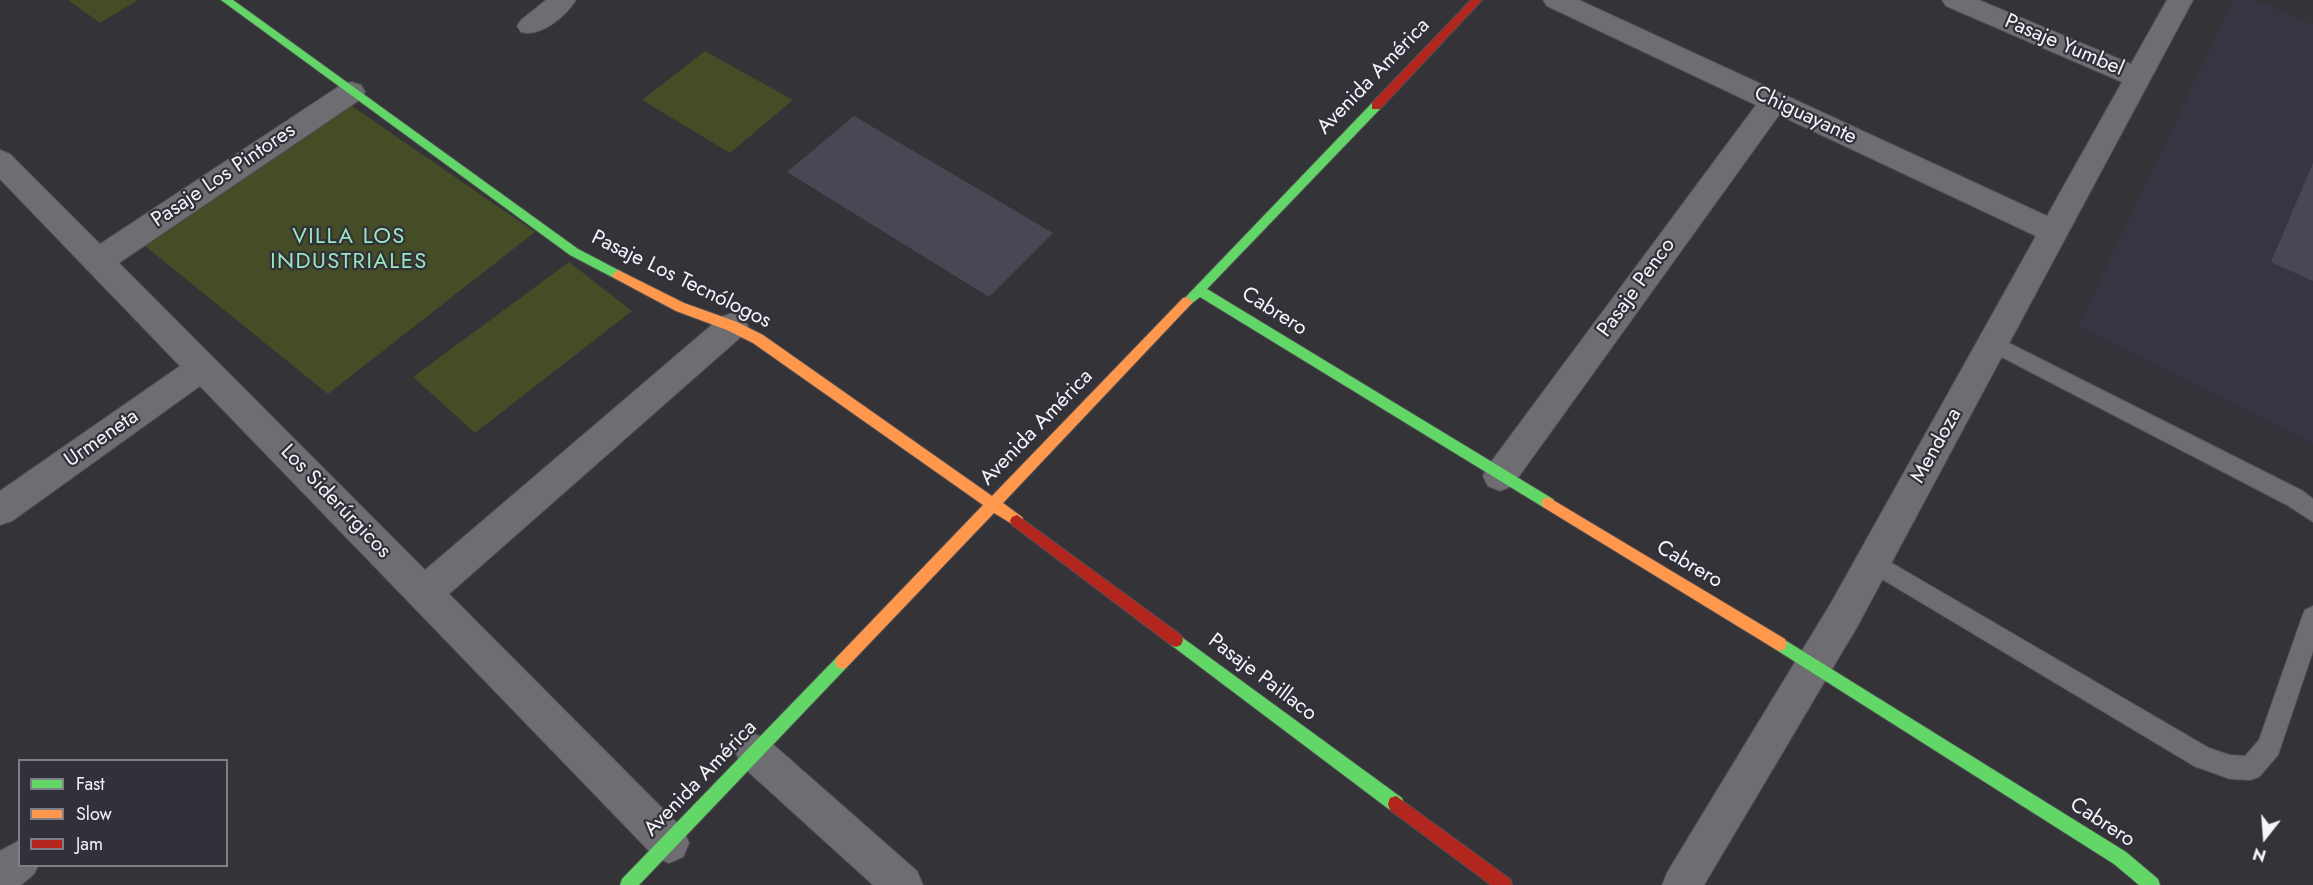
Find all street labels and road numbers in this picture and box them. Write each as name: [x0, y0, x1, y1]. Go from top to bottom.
street label: Pasaje Yumbel: [2001, 10, 2127, 82]
street label: Avenida América: [1312, 14, 1436, 140]
street label: Chiguayante: [1750, 81, 1860, 151]
street label: Pasaje Los Pintores: [147, 119, 301, 233]
street label: Pasaje Los Tecnólogos: [587, 226, 775, 334]
street label: Pasaje Penco: [1593, 234, 1681, 342]
street label: Cabrero: [1237, 282, 1311, 342]
street label: Avenida América: [975, 365, 1099, 491]
street label: Urmeneta: [60, 404, 144, 474]
street label: Mendoza: [1906, 404, 1968, 488]
street label: Los Siderúrgicos: [275, 440, 395, 564]
street label: Cabrero: [1651, 536, 1727, 594]
street label: Pasaje Paillaco: [1203, 629, 1321, 727]
street label: Avenida América: [639, 716, 763, 842]
street label: Cabrero: [2065, 793, 2139, 853]

